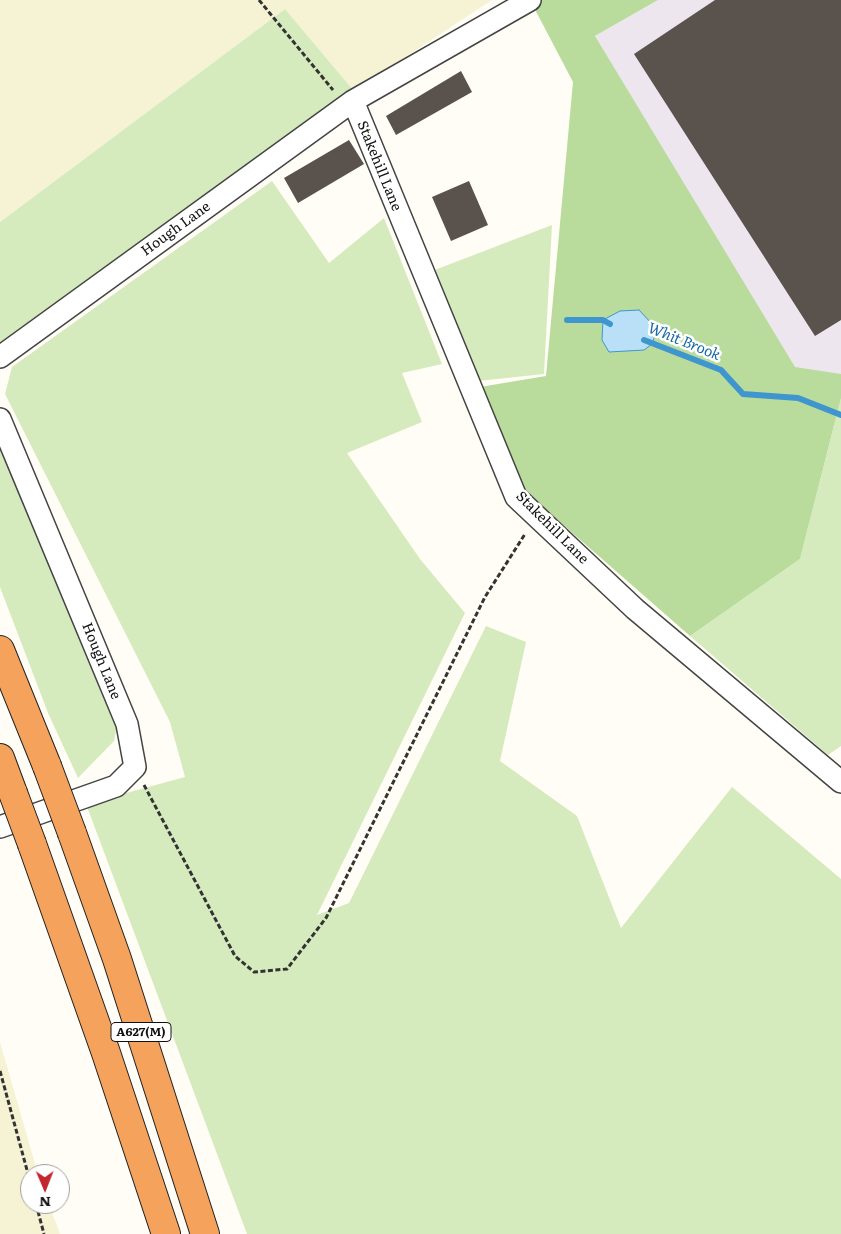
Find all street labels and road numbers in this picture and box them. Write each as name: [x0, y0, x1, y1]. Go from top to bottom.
street label: Stakehill Lane: [353, 119, 405, 213]
street label: Hough Lane: [138, 198, 214, 260]
street label: Stakehill Lane: [512, 488, 592, 568]
street label: Hough Lane: [78, 620, 124, 702]
road number: A627(M): [111, 1022, 171, 1042]

